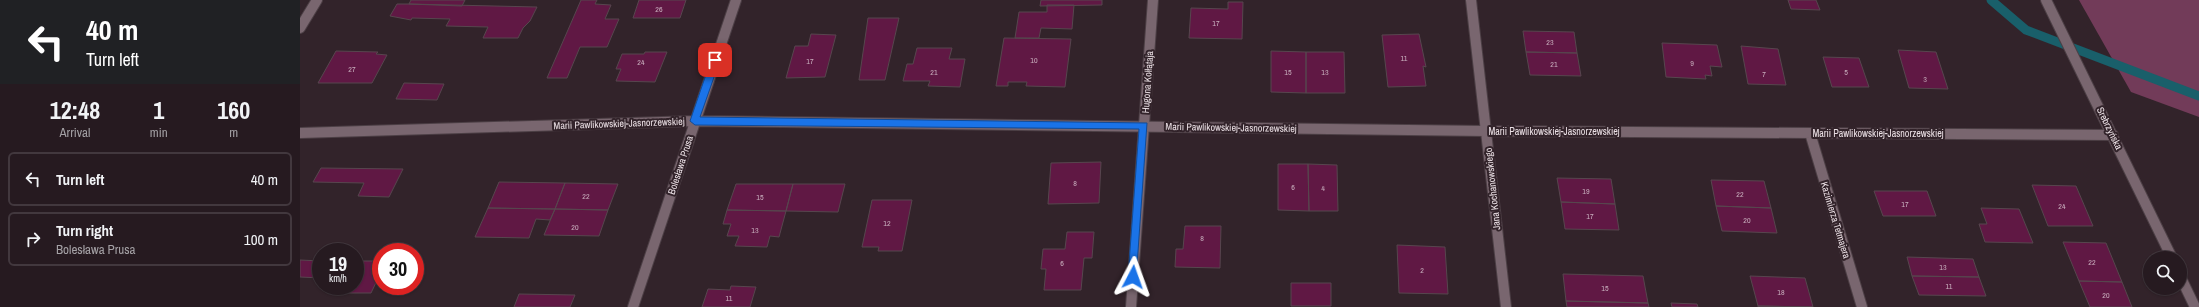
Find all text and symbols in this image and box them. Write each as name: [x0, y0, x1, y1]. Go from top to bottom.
house number: 26: [655, 4, 663, 14]
text: 40 m: [86, 11, 138, 49]
icon: left: [20, 16, 72, 68]
house number: 17: [1212, 18, 1220, 28]
house number: 23: [1546, 37, 1554, 47]
pin: [698, 43, 732, 77]
text: Turn left: [86, 47, 139, 72]
icon: arrive: [704, 49, 726, 71]
street label: Hugona Kołłątaja: [1139, 50, 1156, 114]
house number: 11: [1401, 53, 1408, 63]
house number: 10: [1030, 55, 1038, 65]
house number: 17: [806, 56, 814, 66]
house number: 24: [637, 57, 645, 67]
house number: 9: [1690, 58, 1694, 68]
house number: 21: [1550, 59, 1558, 69]
house number: 27: [348, 64, 356, 74]
house number: 21: [930, 67, 938, 77]
house number: 15: [1284, 67, 1292, 77]
house number: 13: [1321, 67, 1329, 77]
house number: 5: [1844, 67, 1848, 77]
house number: 7: [1762, 69, 1766, 79]
house number: 3: [1923, 74, 1927, 84]
text: 12:48: [50, 94, 100, 126]
text: 1: [153, 94, 164, 126]
text: 160: [217, 94, 250, 126]
street label: Srebrzyńska: [2094, 105, 2126, 152]
street label: Marii Pawlikowskiej-Jasnorzewskiej: [553, 115, 685, 132]
street label: Marii Pawlikowskiej-Jasnorzewskiej: [1165, 120, 1297, 135]
text: Arrival: [60, 124, 90, 141]
text: min: [150, 124, 168, 141]
text: m: [229, 124, 238, 141]
street label: Marii Pawlikowskiej-Jasnorzewskiej: [1488, 125, 1620, 138]
street label: Marii Pawlikowskiej-Jasnorzewskiej: [1812, 127, 1944, 140]
street label: Bolesława Prusa: [665, 134, 696, 196]
street label: Jana Kochanowskiego: [1482, 147, 1503, 231]
icon: left: [22, 168, 44, 190]
text: Turn left: [56, 169, 104, 190]
text: 40 m: [251, 169, 278, 190]
house number: 8: [1073, 178, 1077, 188]
street label: Kazimierza Tetmajera: [1818, 180, 1854, 261]
house number: 6: [1291, 182, 1295, 192]
house number: 4: [1321, 183, 1325, 193]
house number: 19: [1582, 186, 1590, 196]
house number: 22: [1736, 189, 1744, 199]
house number: 22: [582, 191, 590, 201]
house number: 15: [756, 192, 764, 202]
house number: 17: [1901, 199, 1909, 209]
house number: 24: [2058, 201, 2066, 211]
house number: 17: [1586, 211, 1594, 221]
house number: 20: [1743, 215, 1751, 225]
house number: 12: [883, 218, 891, 228]
text: Turn right: [56, 220, 113, 241]
house number: 20: [571, 222, 579, 232]
house number: 13: [751, 225, 759, 235]
icon: right: [22, 228, 44, 250]
text: 100 m: [244, 229, 278, 250]
house number: 8: [1200, 233, 1204, 243]
text: Bolesława Prusa: [56, 241, 135, 258]
speed limit sign: 30: [372, 243, 424, 295]
text: 19: [329, 250, 347, 277]
map controls: [2143, 251, 2187, 295]
button: search: [2143, 251, 2187, 295]
position arrow: [1112, 256, 1154, 298]
house number: 22: [2088, 257, 2096, 267]
house number: 6: [1060, 258, 1064, 268]
house number: 13: [1939, 262, 1947, 272]
house number: 2: [1420, 265, 1424, 275]
text: km/h: [329, 272, 347, 285]
house number: 11: [1946, 281, 1953, 291]
house number: 15: [1601, 283, 1609, 293]
house number: 18: [1777, 287, 1785, 297]
house number: 20: [2102, 290, 2110, 300]
house number: 11: [726, 293, 733, 303]

